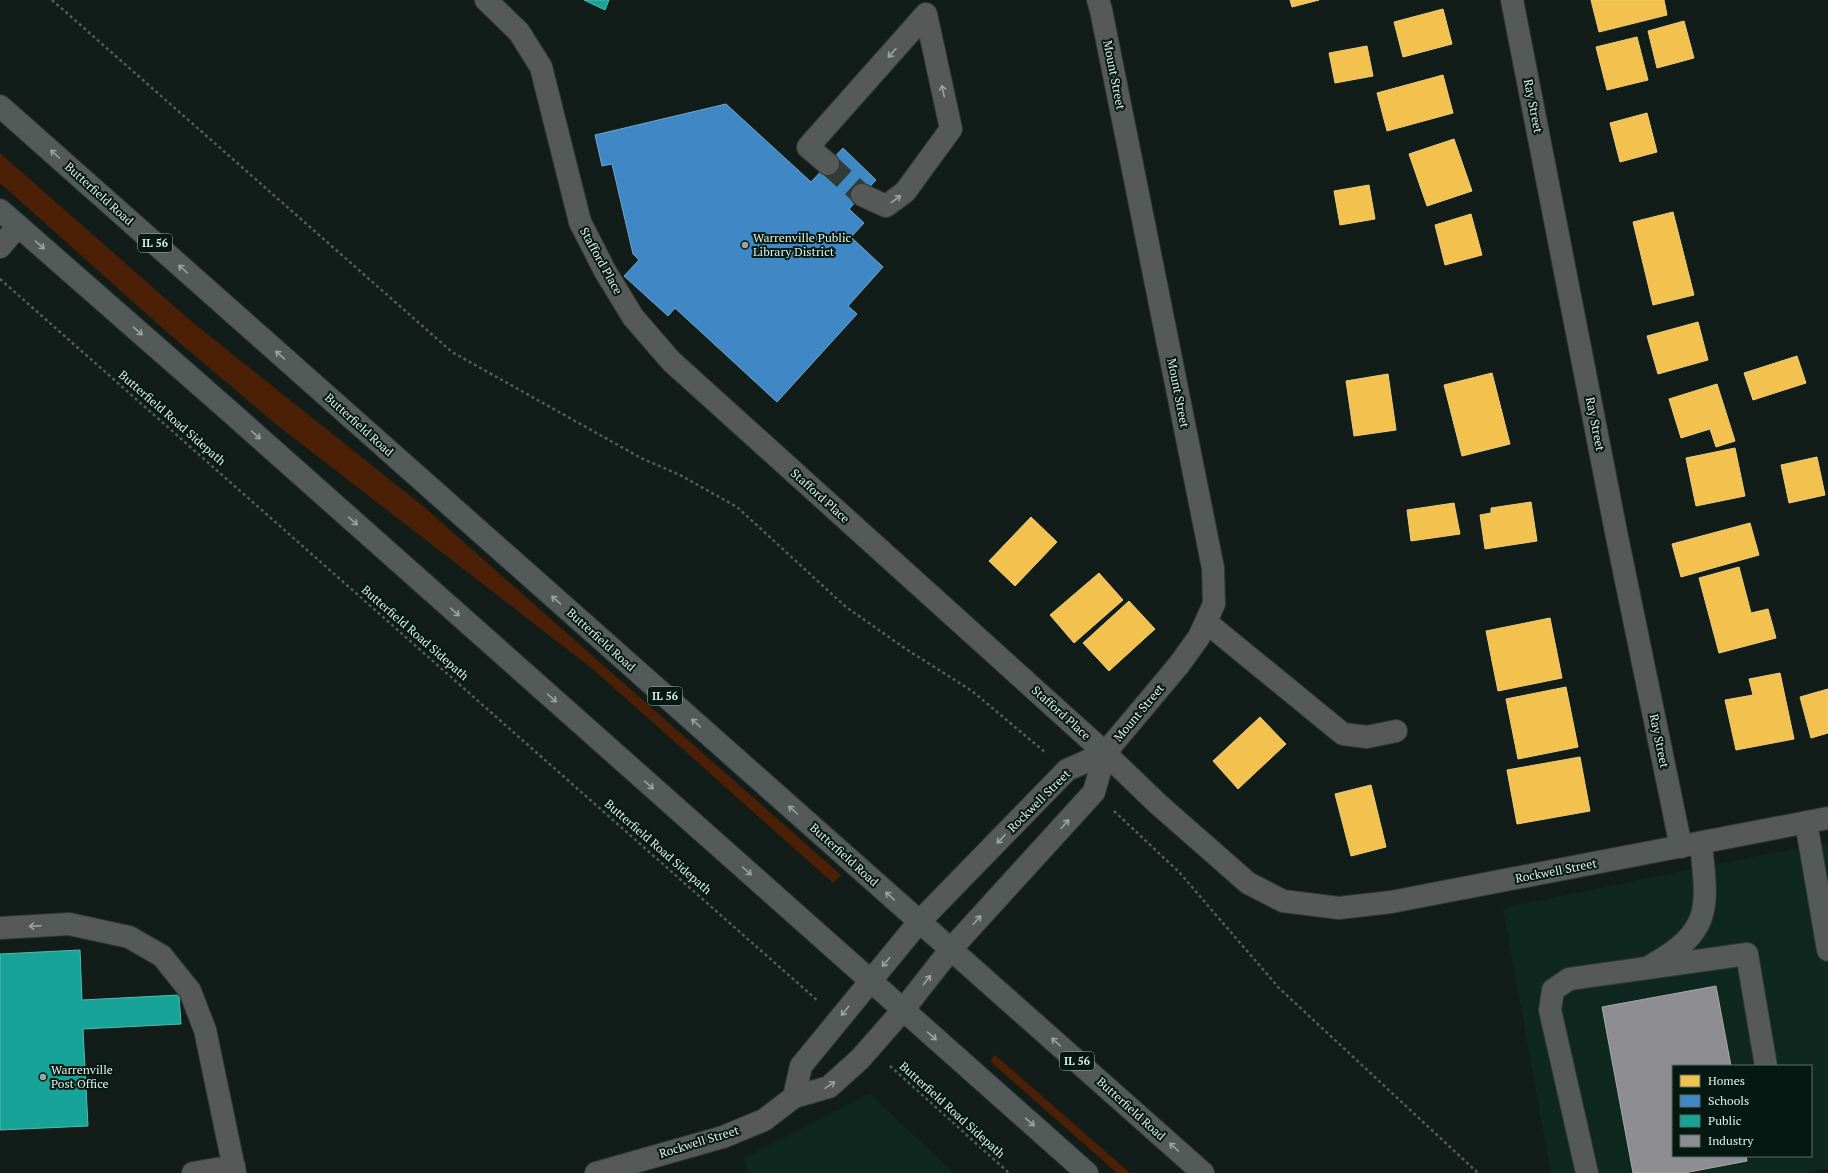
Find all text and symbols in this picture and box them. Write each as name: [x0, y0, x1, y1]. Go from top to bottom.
street label: Mount Street: [1100, 39, 1129, 111]
one-way arrow: [887, 48, 897, 58]
street label: Ray Street: [1521, 78, 1546, 135]
one-way arrow: [938, 85, 946, 98]
one-way arrow: [49, 150, 60, 159]
street label: Butterfield Road: [62, 159, 137, 229]
one-way arrow: [891, 194, 902, 203]
street label: Stafford Place: [577, 225, 626, 297]
place label: Warrenville Public Library District: [753, 230, 852, 259]
road number: IL 56: [138, 234, 172, 252]
one-way arrow: [35, 240, 45, 250]
marker: Warrenville Public Library District: [740, 240, 750, 250]
one-way arrow: [178, 264, 188, 273]
one-way arrow: [132, 326, 143, 335]
one-way arrow: [275, 350, 285, 360]
street label: Mount Street: [1164, 357, 1193, 429]
street label: Butterfield Road Sidepath: [116, 367, 229, 468]
street label: Butterfield Road: [322, 390, 397, 460]
street label: Ray Street: [1583, 396, 1608, 453]
one-way arrow: [251, 430, 261, 440]
street label: Stafford Place: [788, 465, 853, 526]
one-way arrow: [348, 517, 358, 526]
street label: Butterfield Road Sidepath: [359, 582, 472, 683]
one-way arrow: [552, 596, 562, 605]
street label: Butterfield Road: [564, 605, 639, 675]
one-way arrow: [450, 607, 460, 617]
street label: Mount Street: [1110, 680, 1167, 744]
street label: Stafford Place: [1029, 682, 1094, 743]
road number: IL 56: [648, 687, 682, 705]
one-way arrow: [547, 694, 558, 703]
street label: Ray Street: [1646, 713, 1673, 770]
one-way arrow: [690, 719, 701, 728]
street label: Rockwell Street: [1004, 766, 1074, 835]
one-way arrow: [644, 780, 655, 789]
street label: Butterfield Road Sidepath: [602, 796, 715, 897]
one-way arrow: [788, 805, 798, 814]
one-way arrow: [1060, 819, 1069, 829]
street label: Butterfield Road: [807, 820, 882, 890]
one-way arrow: [996, 834, 1005, 844]
street label: Rockwell Street: [1514, 855, 1598, 886]
one-way arrow: [741, 867, 752, 876]
one-way arrow: [885, 891, 895, 901]
one-way arrow: [972, 915, 982, 925]
one-way arrow: [29, 923, 42, 930]
one-way arrow: [881, 957, 890, 967]
one-way arrow: [922, 974, 931, 985]
one-way arrow: [841, 1006, 850, 1017]
one-way arrow: [927, 1031, 937, 1041]
one-way arrow: [1051, 1038, 1061, 1047]
road number: IL 56: [1060, 1052, 1094, 1070]
street label: Butterfield Road Sidepath: [896, 1058, 1008, 1161]
place label: Warrenville Post Office: [51, 1062, 113, 1091]
legend: [1672, 1065, 1812, 1157]
marker: Warrenville Post Office: [38, 1072, 48, 1082]
text: Homes: [1708, 1073, 1745, 1088]
street label: Butterfield Road: [1094, 1074, 1169, 1144]
one-way arrow: [825, 1080, 836, 1089]
text: Schools: [1708, 1093, 1749, 1108]
text: Public: [1708, 1113, 1742, 1128]
one-way arrow: [1024, 1117, 1034, 1126]
street label: Rockwell Street: [657, 1122, 741, 1161]
text: Industry: [1708, 1133, 1754, 1148]
one-way arrow: [1169, 1142, 1179, 1152]

